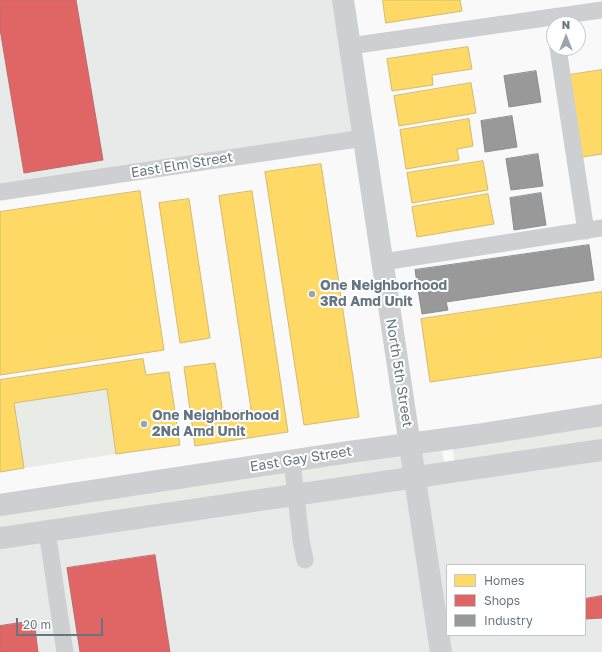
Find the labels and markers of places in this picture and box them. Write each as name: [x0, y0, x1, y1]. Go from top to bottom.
place label: One Neighborhood 3Rd Amd Unit: [320, 278, 447, 310]
marker: One Neighborhood 3Rd Amd Unit: [307, 289, 317, 299]
place label: One Neighborhood 2Nd Amd Unit: [152, 408, 279, 440]
marker: One Neighborhood 2Nd Amd Unit: [139, 419, 149, 429]

